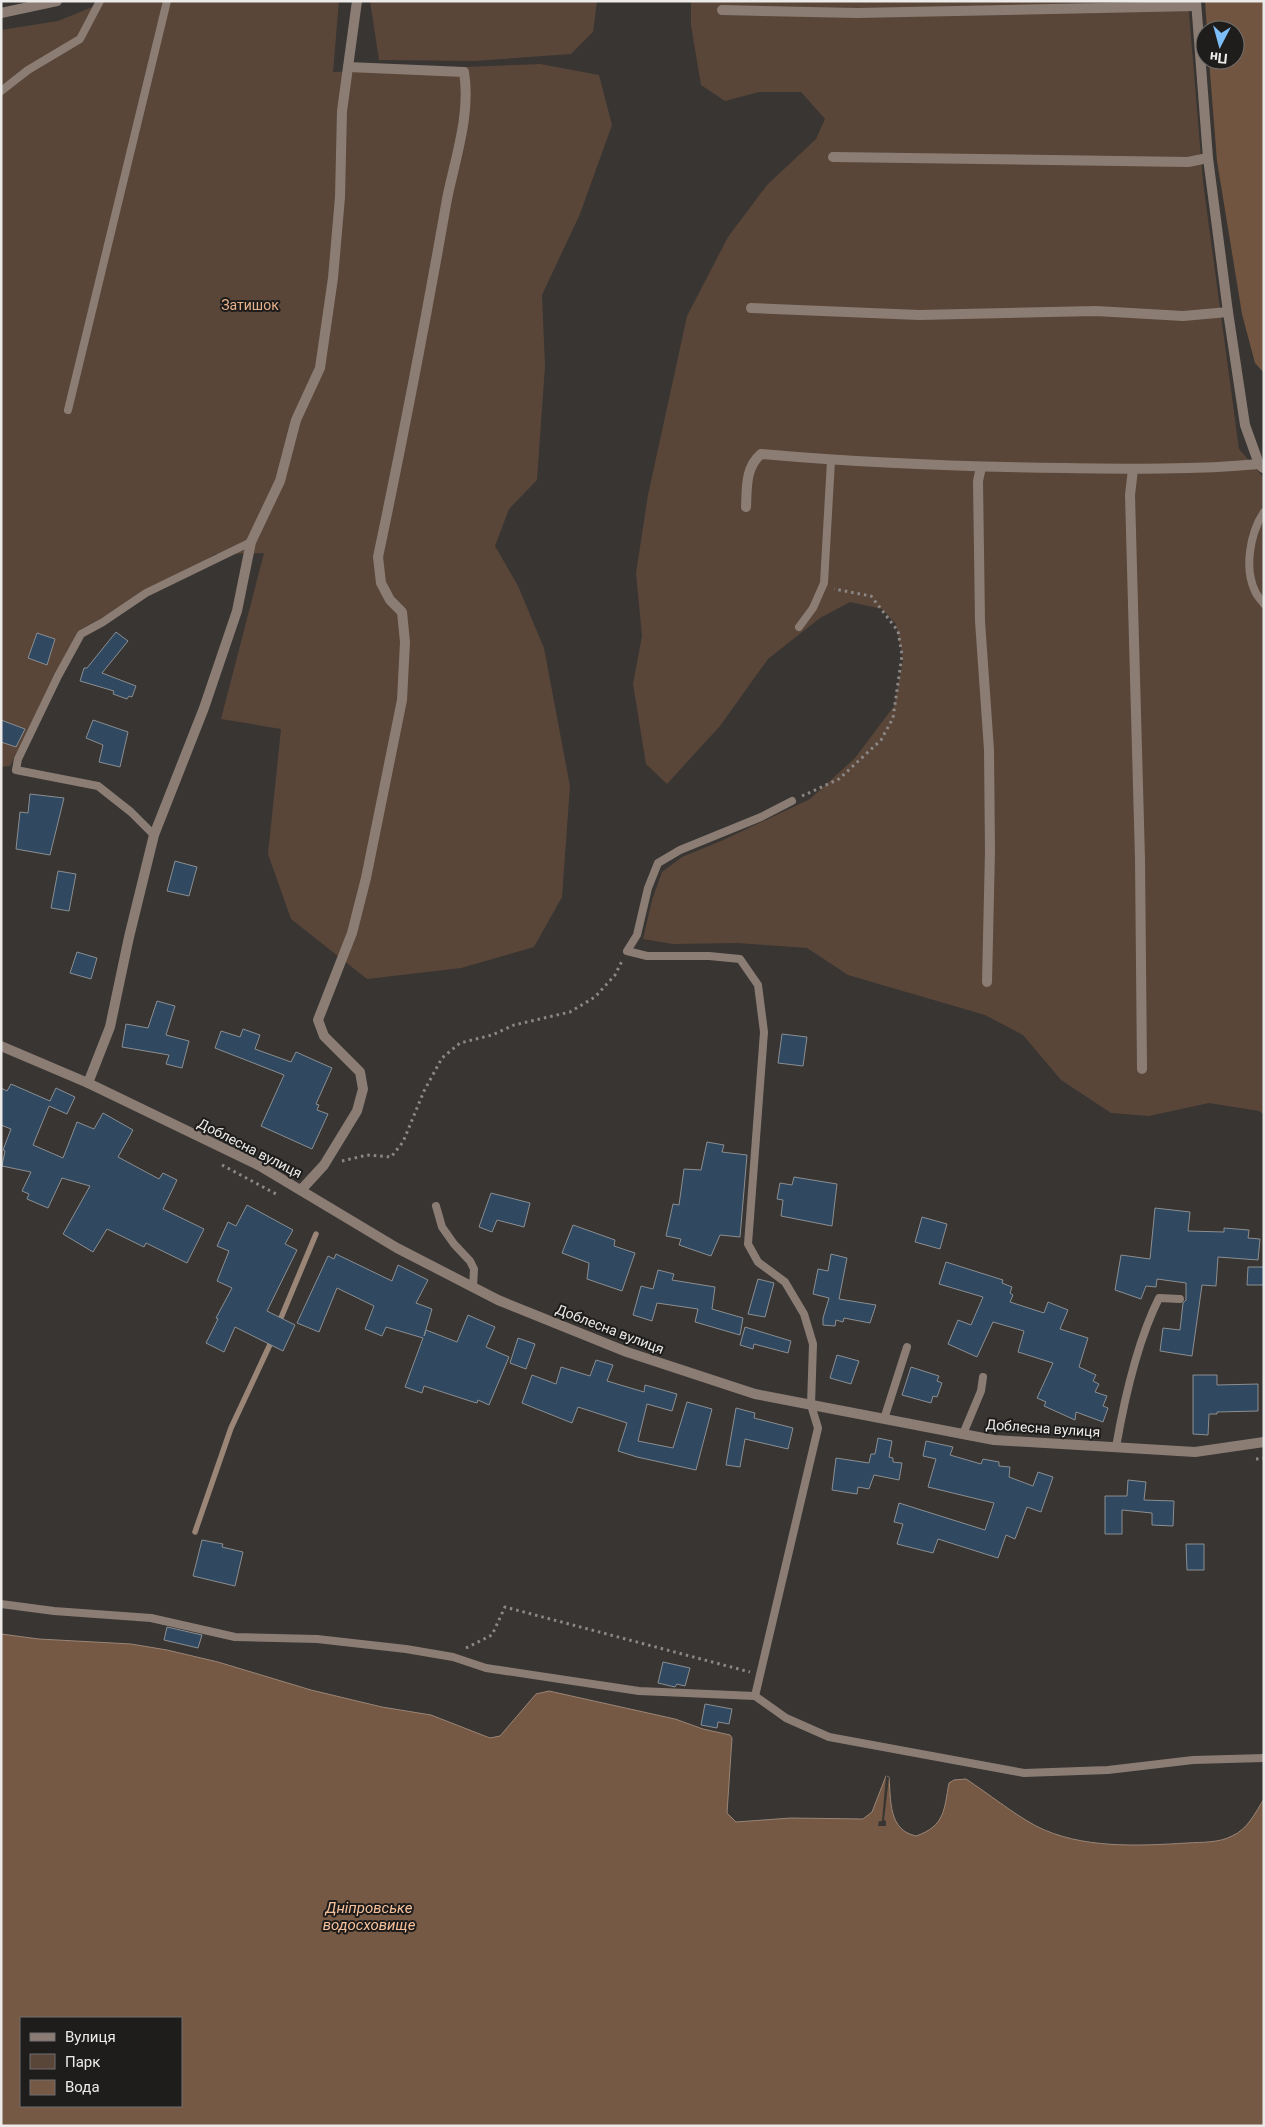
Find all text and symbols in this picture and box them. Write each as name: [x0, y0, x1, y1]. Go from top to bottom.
north arrow: [1195, 20, 1245, 70]
text: Пн: [1209, 49, 1228, 67]
park label: Затишок: [221, 297, 279, 313]
street label: Доблесна вулиця: [195, 1115, 305, 1181]
street label: Доблесна вулиця: [554, 1301, 666, 1357]
street label: Доблесна вулиця: [985, 1416, 1101, 1440]
water label: Дніпровське водосховище: [323, 1899, 416, 1934]
legend: [20, 2017, 182, 2107]
text: Вулиця: [65, 2028, 116, 2046]
text: Парк: [65, 2053, 100, 2071]
text: Вода: [65, 2078, 100, 2096]

